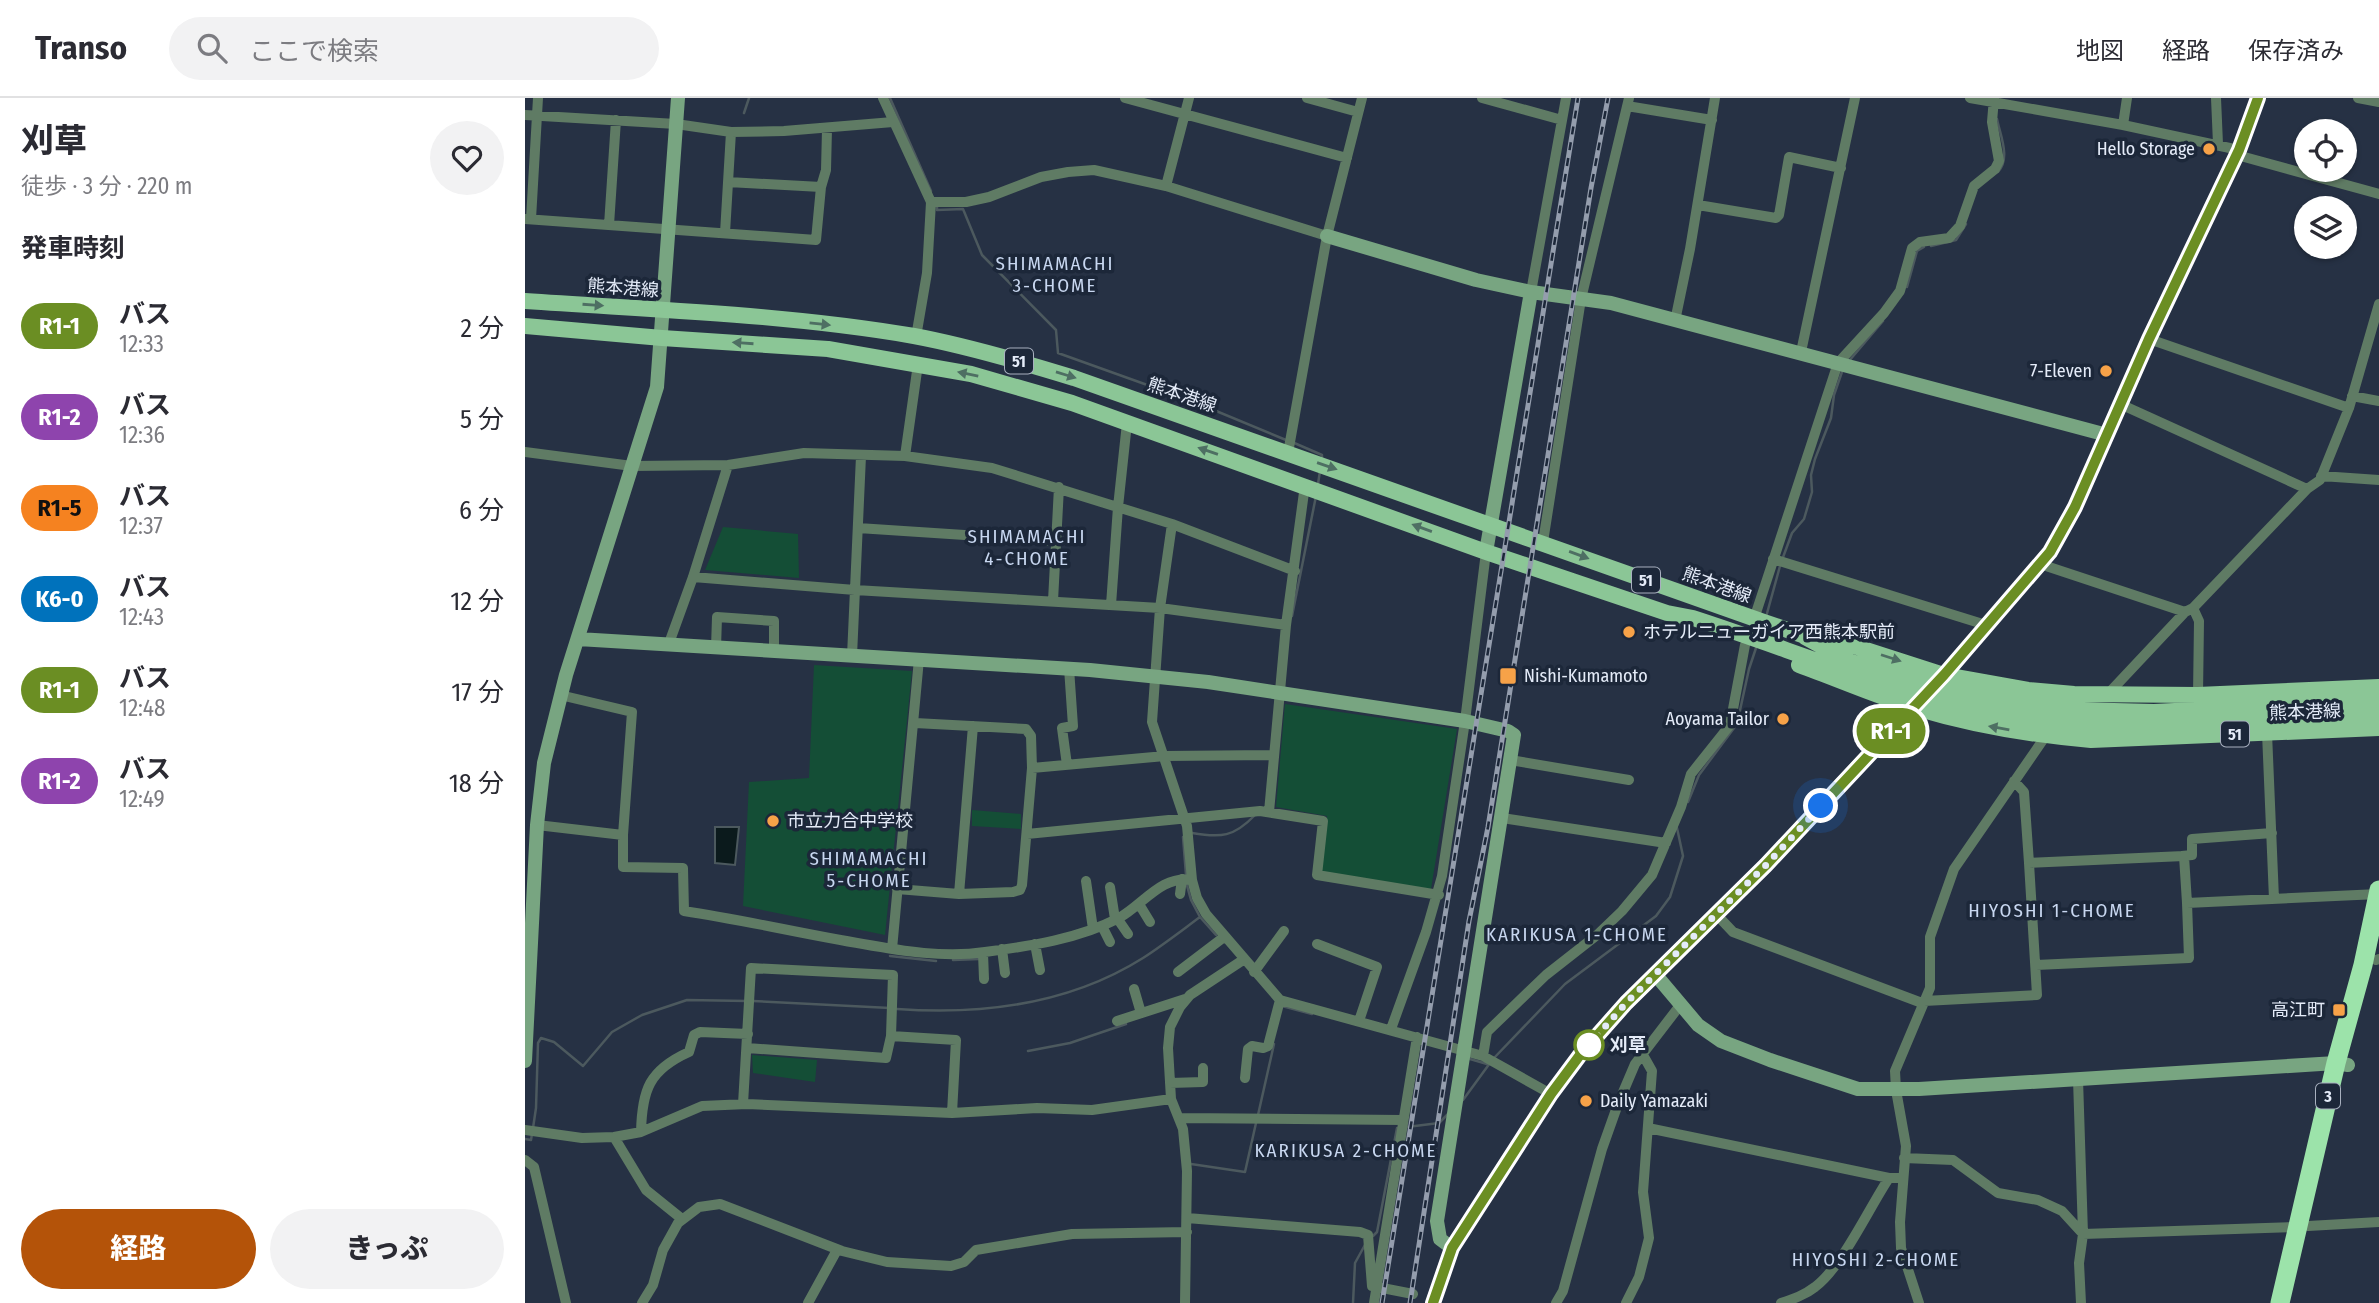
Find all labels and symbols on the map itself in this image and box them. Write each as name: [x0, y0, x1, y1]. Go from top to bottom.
place label: Hello Storage: [2097, 138, 2195, 160]
marker: Hello Storage: [2201, 141, 2217, 157]
district label: SHIMAMACHI 3-CHOME: [996, 252, 1114, 297]
street label: 熊本港線: [586, 275, 660, 301]
one-way arrow: [582, 300, 604, 311]
one-way arrow: [809, 318, 831, 329]
one-way arrow: [732, 337, 754, 348]
road number: 51: [1005, 348, 1033, 374]
place label: 7-Eleven: [2030, 360, 2092, 382]
marker: 7-Eleven: [2098, 363, 2114, 379]
one-way arrow: [957, 369, 979, 380]
one-way arrow: [1056, 370, 1077, 381]
street label: 熊本港線: [1144, 373, 1220, 417]
one-way arrow: [1197, 445, 1218, 456]
one-way arrow: [1317, 461, 1338, 472]
one-way arrow: [1411, 522, 1432, 533]
district label: SHIMAMACHI 4-CHOME: [968, 525, 1086, 570]
one-way arrow: [1568, 550, 1589, 561]
street label: 熊本港線: [1679, 562, 1755, 608]
road number: 51: [1632, 568, 1660, 593]
place label: ホテルニューガイア西熊本駅前: [1643, 621, 1895, 643]
marker: ホテルニューガイア西熊本駅前: [1621, 624, 1637, 640]
one-way arrow: [1881, 654, 1902, 664]
place label: Nishi-Kumamoto: [1524, 665, 1648, 687]
marker: Nishi-Kumamoto: [1498, 666, 1518, 686]
street label: 熊本港線: [2269, 700, 2341, 724]
place label: Aoyama Tailor: [1665, 708, 1770, 730]
line badge: R1-1: [1842, 708, 1940, 754]
marker: Aoyama Tailor: [1775, 711, 1791, 727]
one-way arrow: [1988, 722, 2010, 733]
road number: 51: [2221, 722, 2249, 747]
your location: [1803, 788, 1838, 823]
place label: 市立力合中学校: [787, 810, 913, 832]
marker: 市立力合中学校: [765, 813, 781, 829]
district label: SHIMAMACHI 5-CHOME: [810, 847, 928, 892]
district label: HIYOSHI 1-CHOME: [1968, 899, 2136, 922]
district label: KARIKUSA 1-CHOME: [1486, 923, 1668, 946]
place label: 高江町: [2271, 999, 2325, 1021]
marker: 高江町: [2331, 1002, 2347, 1018]
marker: 刈草: [1574, 1030, 1604, 1060]
place label: 刈草: [1610, 1034, 1646, 1056]
road number: 3: [2316, 1084, 2340, 1108]
place label: Daily Yamazaki: [1600, 1090, 1708, 1112]
marker: Daily Yamazaki: [1578, 1093, 1594, 1109]
district label: KARIKUSA 2-CHOME: [1255, 1139, 1437, 1162]
district label: HIYOSHI 2-CHOME: [1792, 1248, 1960, 1271]

